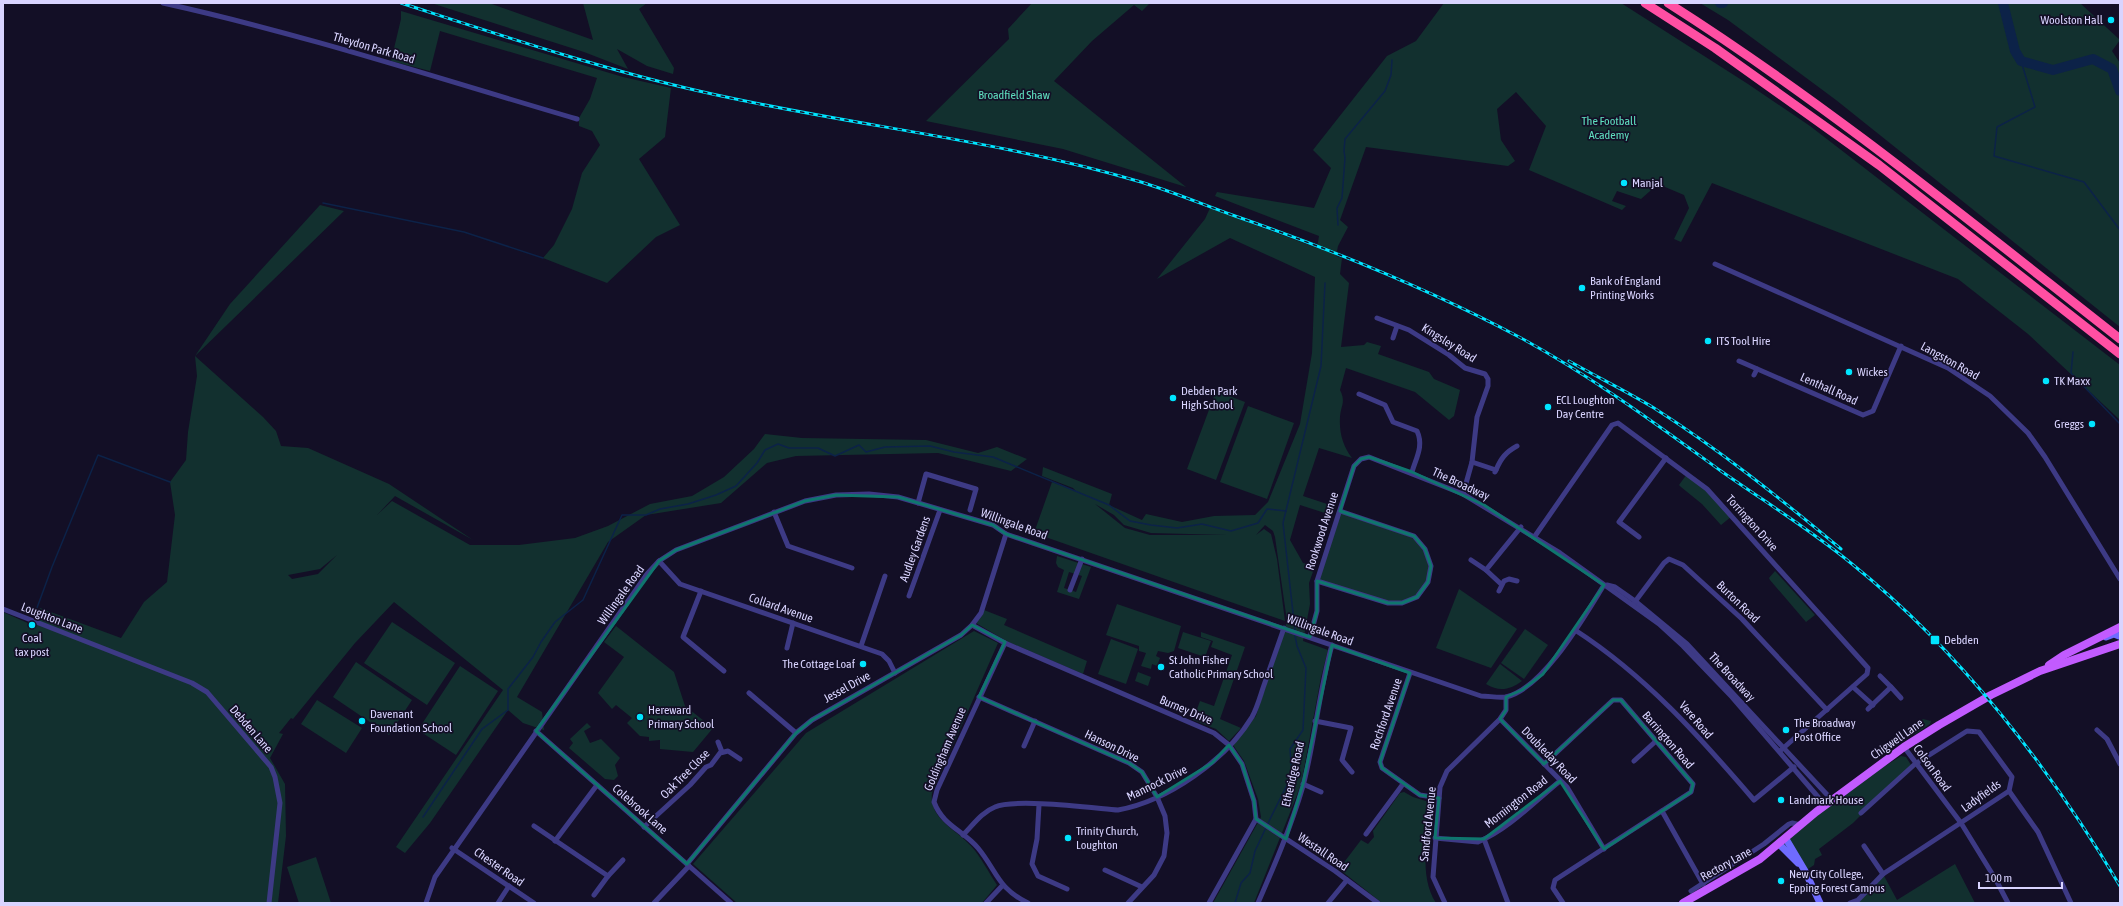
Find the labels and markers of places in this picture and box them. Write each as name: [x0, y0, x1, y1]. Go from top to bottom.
place label: Woolston Hall: [2041, 13, 2104, 27]
marker: Woolston Hall: [2106, 15, 2116, 25]
place label: Manjal: [1632, 176, 1664, 190]
marker: Manjal: [1619, 178, 1629, 188]
place label: Bank of England Printing Works: [1590, 274, 1661, 302]
marker: Bank of England Printing Works: [1577, 283, 1587, 293]
place label: ITS Tool Hire: [1716, 334, 1770, 348]
marker: ITS Tool Hire: [1703, 336, 1713, 346]
place label: Wickes: [1857, 365, 1888, 379]
marker: Wickes: [1844, 367, 1854, 377]
place label: TK Maxx: [2054, 374, 2090, 388]
marker: TK Maxx: [2041, 376, 2051, 386]
place label: Debden Park High School: [1181, 384, 1238, 412]
marker: Debden Park High School: [1168, 393, 1178, 403]
place label: ECL Loughton Day Centre: [1556, 393, 1615, 421]
marker: ECL Loughton Day Centre: [1543, 402, 1553, 412]
place label: Greggs: [2054, 417, 2084, 431]
marker: Greggs: [2087, 419, 2097, 429]
marker: Coal tax post: [27, 620, 37, 630]
place label: Coal tax post: [15, 631, 50, 659]
place label: Debden: [1944, 633, 1979, 647]
marker: Debden: [1929, 634, 1941, 646]
place label: St John Fisher Catholic Primary School: [1169, 653, 1274, 681]
place label: The Cottage Loaf: [782, 657, 856, 671]
marker: The Cottage Loaf: [858, 659, 868, 669]
marker: St John Fisher Catholic Primary School: [1156, 662, 1166, 672]
place label: Hereward Primary School: [648, 703, 715, 731]
place label: Davenant Foundation School: [370, 707, 453, 735]
marker: Hereward Primary School: [635, 712, 645, 722]
marker: Davenant Foundation School: [357, 716, 367, 726]
place label: The Broadway Post Office: [1794, 716, 1856, 744]
marker: The Broadway Post Office: [1781, 725, 1791, 735]
place label: Landmark House: [1789, 793, 1864, 807]
marker: Landmark House: [1776, 795, 1786, 805]
place label: Trinity Church, Loughton: [1076, 824, 1138, 852]
marker: Trinity Church, Loughton: [1063, 833, 1073, 843]
place label: New City College, Epping Forest Campus: [1789, 867, 1885, 895]
marker: New City College, Epping Forest Campus: [1776, 876, 1786, 886]

